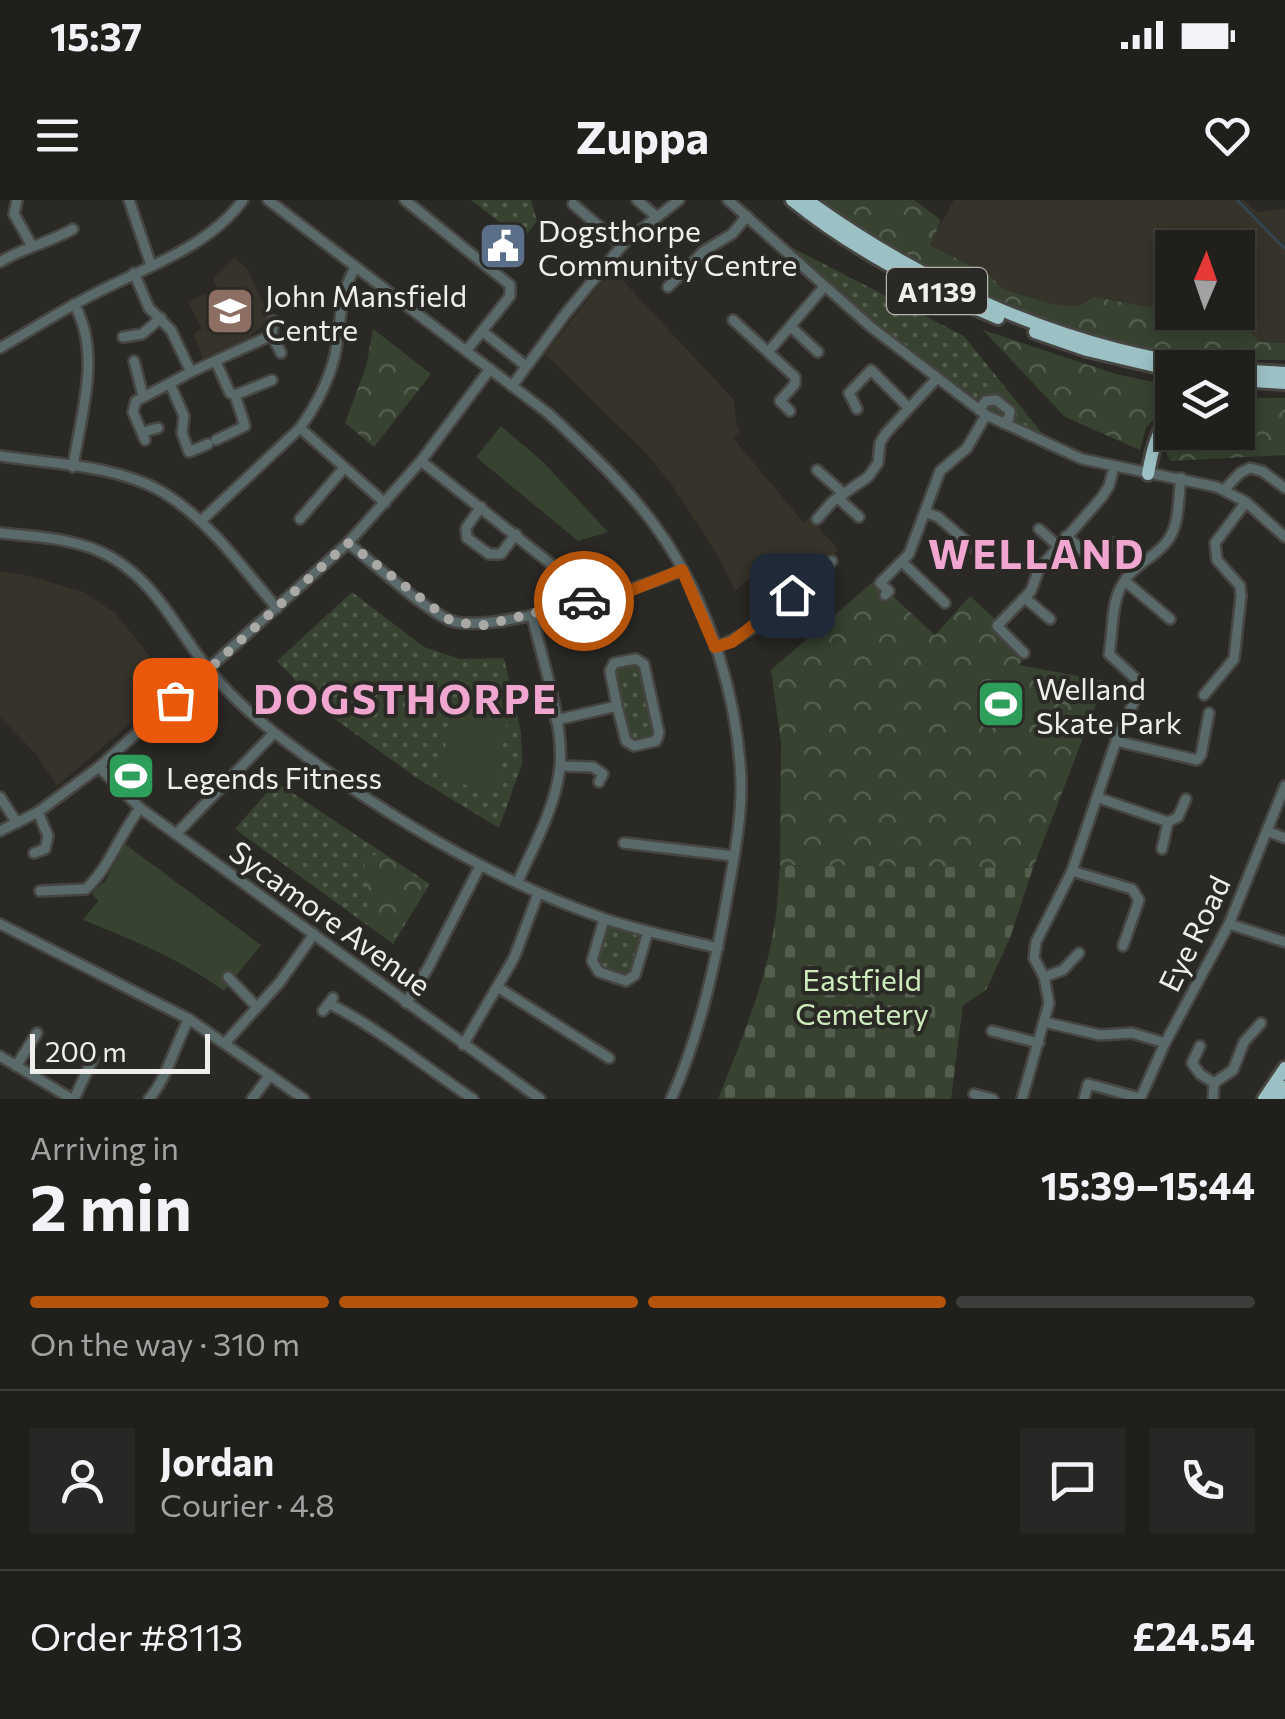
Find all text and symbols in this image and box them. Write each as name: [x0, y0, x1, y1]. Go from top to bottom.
text: 15:37: [50, 12, 142, 59]
icon: menu: [30, 108, 85, 163]
text: Zuppa: [576, 108, 709, 163]
icon: heart: [1200, 108, 1255, 163]
place label: Dogsthorpe Community Centre: [538, 211, 797, 282]
public building icon: Dogsthorpe Community Centre: [477, 220, 529, 272]
north arrow: [1155, 230, 1255, 330]
map controls: [1155, 230, 1255, 450]
road number: A1139: [887, 268, 987, 314]
place label: John Mansfield Centre: [265, 276, 467, 347]
school or university icon: John Mansfield Centre: [204, 285, 256, 337]
button: layers: [1155, 350, 1255, 450]
district label: WELLAND: [928, 528, 1146, 577]
courier: [534, 551, 634, 651]
pin: [750, 553, 835, 638]
icon: home: [765, 568, 820, 623]
icon: car: [557, 574, 612, 629]
pin: [133, 658, 218, 743]
place label: Welland Skate Park: [1036, 669, 1182, 740]
icon: bag: [148, 673, 203, 728]
district label: DOGSTHORPE: [253, 673, 559, 722]
sports icon: Welland Skate Park: [975, 678, 1027, 730]
sports icon: Legends Fitness: [105, 750, 157, 802]
place label: Legends Fitness: [166, 758, 382, 795]
street label: Sycamore Avenue: [223, 832, 439, 1002]
street label: Eye Road: [1149, 869, 1237, 997]
park label: Eastfield Cemetery: [795, 960, 929, 1031]
scale bar: [30, 1029, 210, 1074]
text: 200 m: [45, 1034, 127, 1068]
text: Arriving in: [30, 1127, 179, 1167]
text: 15:39–15:44: [1041, 1161, 1255, 1208]
text: 2 min: [30, 1165, 192, 1244]
text: On the way · 310 m: [30, 1323, 300, 1363]
button: person: [30, 1428, 135, 1533]
button: chat: [1020, 1428, 1125, 1533]
button: phone: [1150, 1428, 1255, 1533]
text: Jordan: [160, 1437, 274, 1484]
text: Courier · 4.8: [160, 1484, 335, 1524]
text: Order #8113: [30, 1612, 243, 1659]
text: £24.54: [1132, 1612, 1255, 1659]

